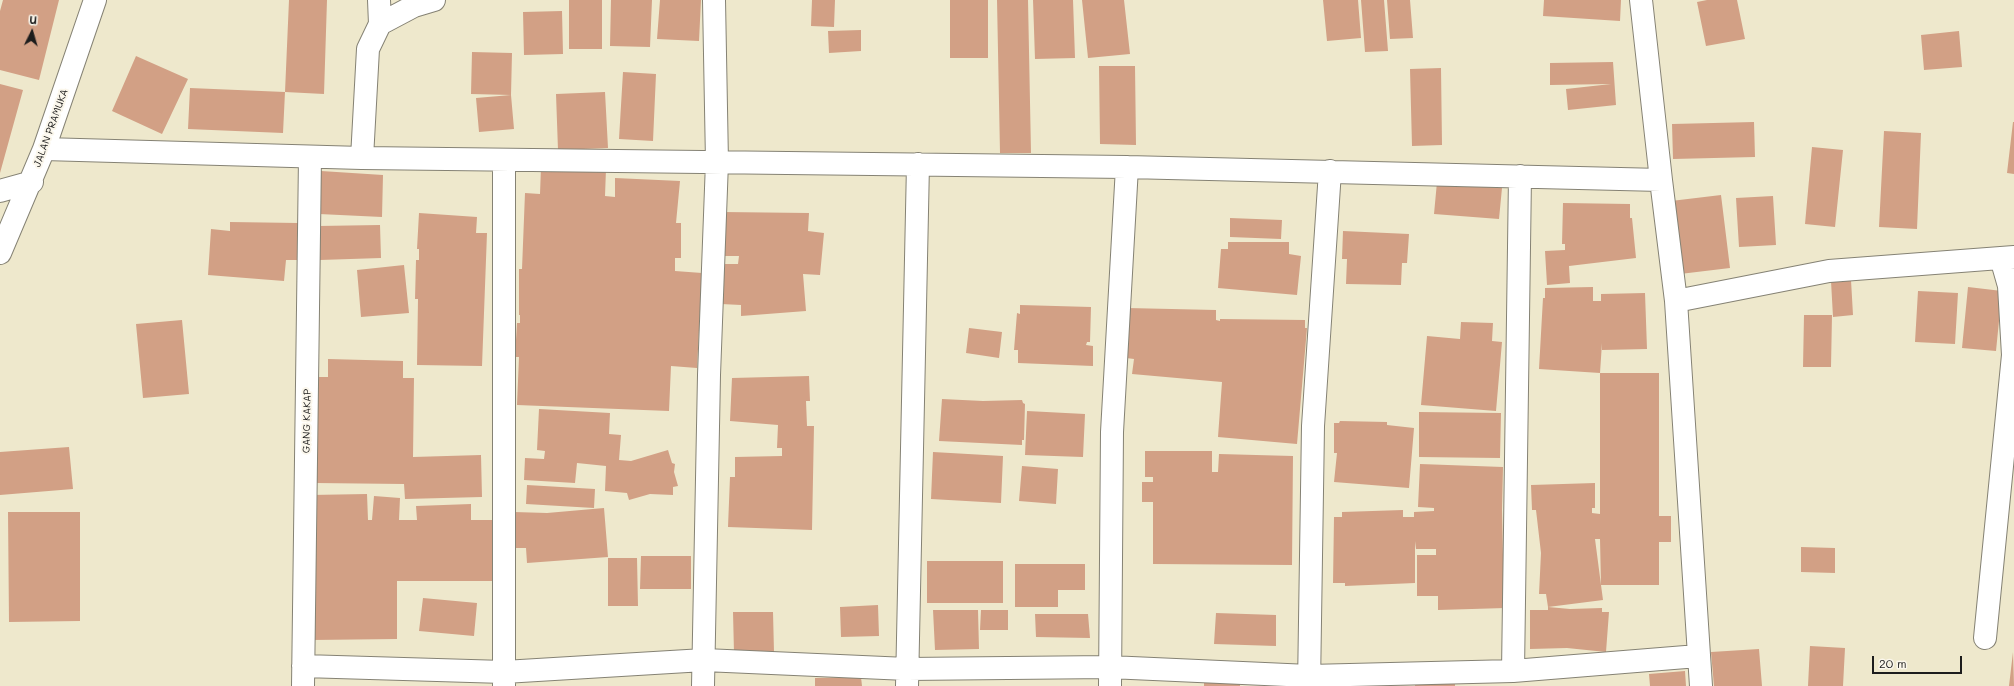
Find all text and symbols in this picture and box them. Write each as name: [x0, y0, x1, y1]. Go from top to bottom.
north arrow: [12, 12, 52, 52]
text: U: [29, 12, 38, 27]
street label: JALAN PRAMUKA: [31, 87, 71, 169]
street label: GANG KAKAP: [300, 389, 314, 453]
scale bar: [1874, 648, 1964, 674]
text: 20 m: [1879, 655, 1907, 671]

